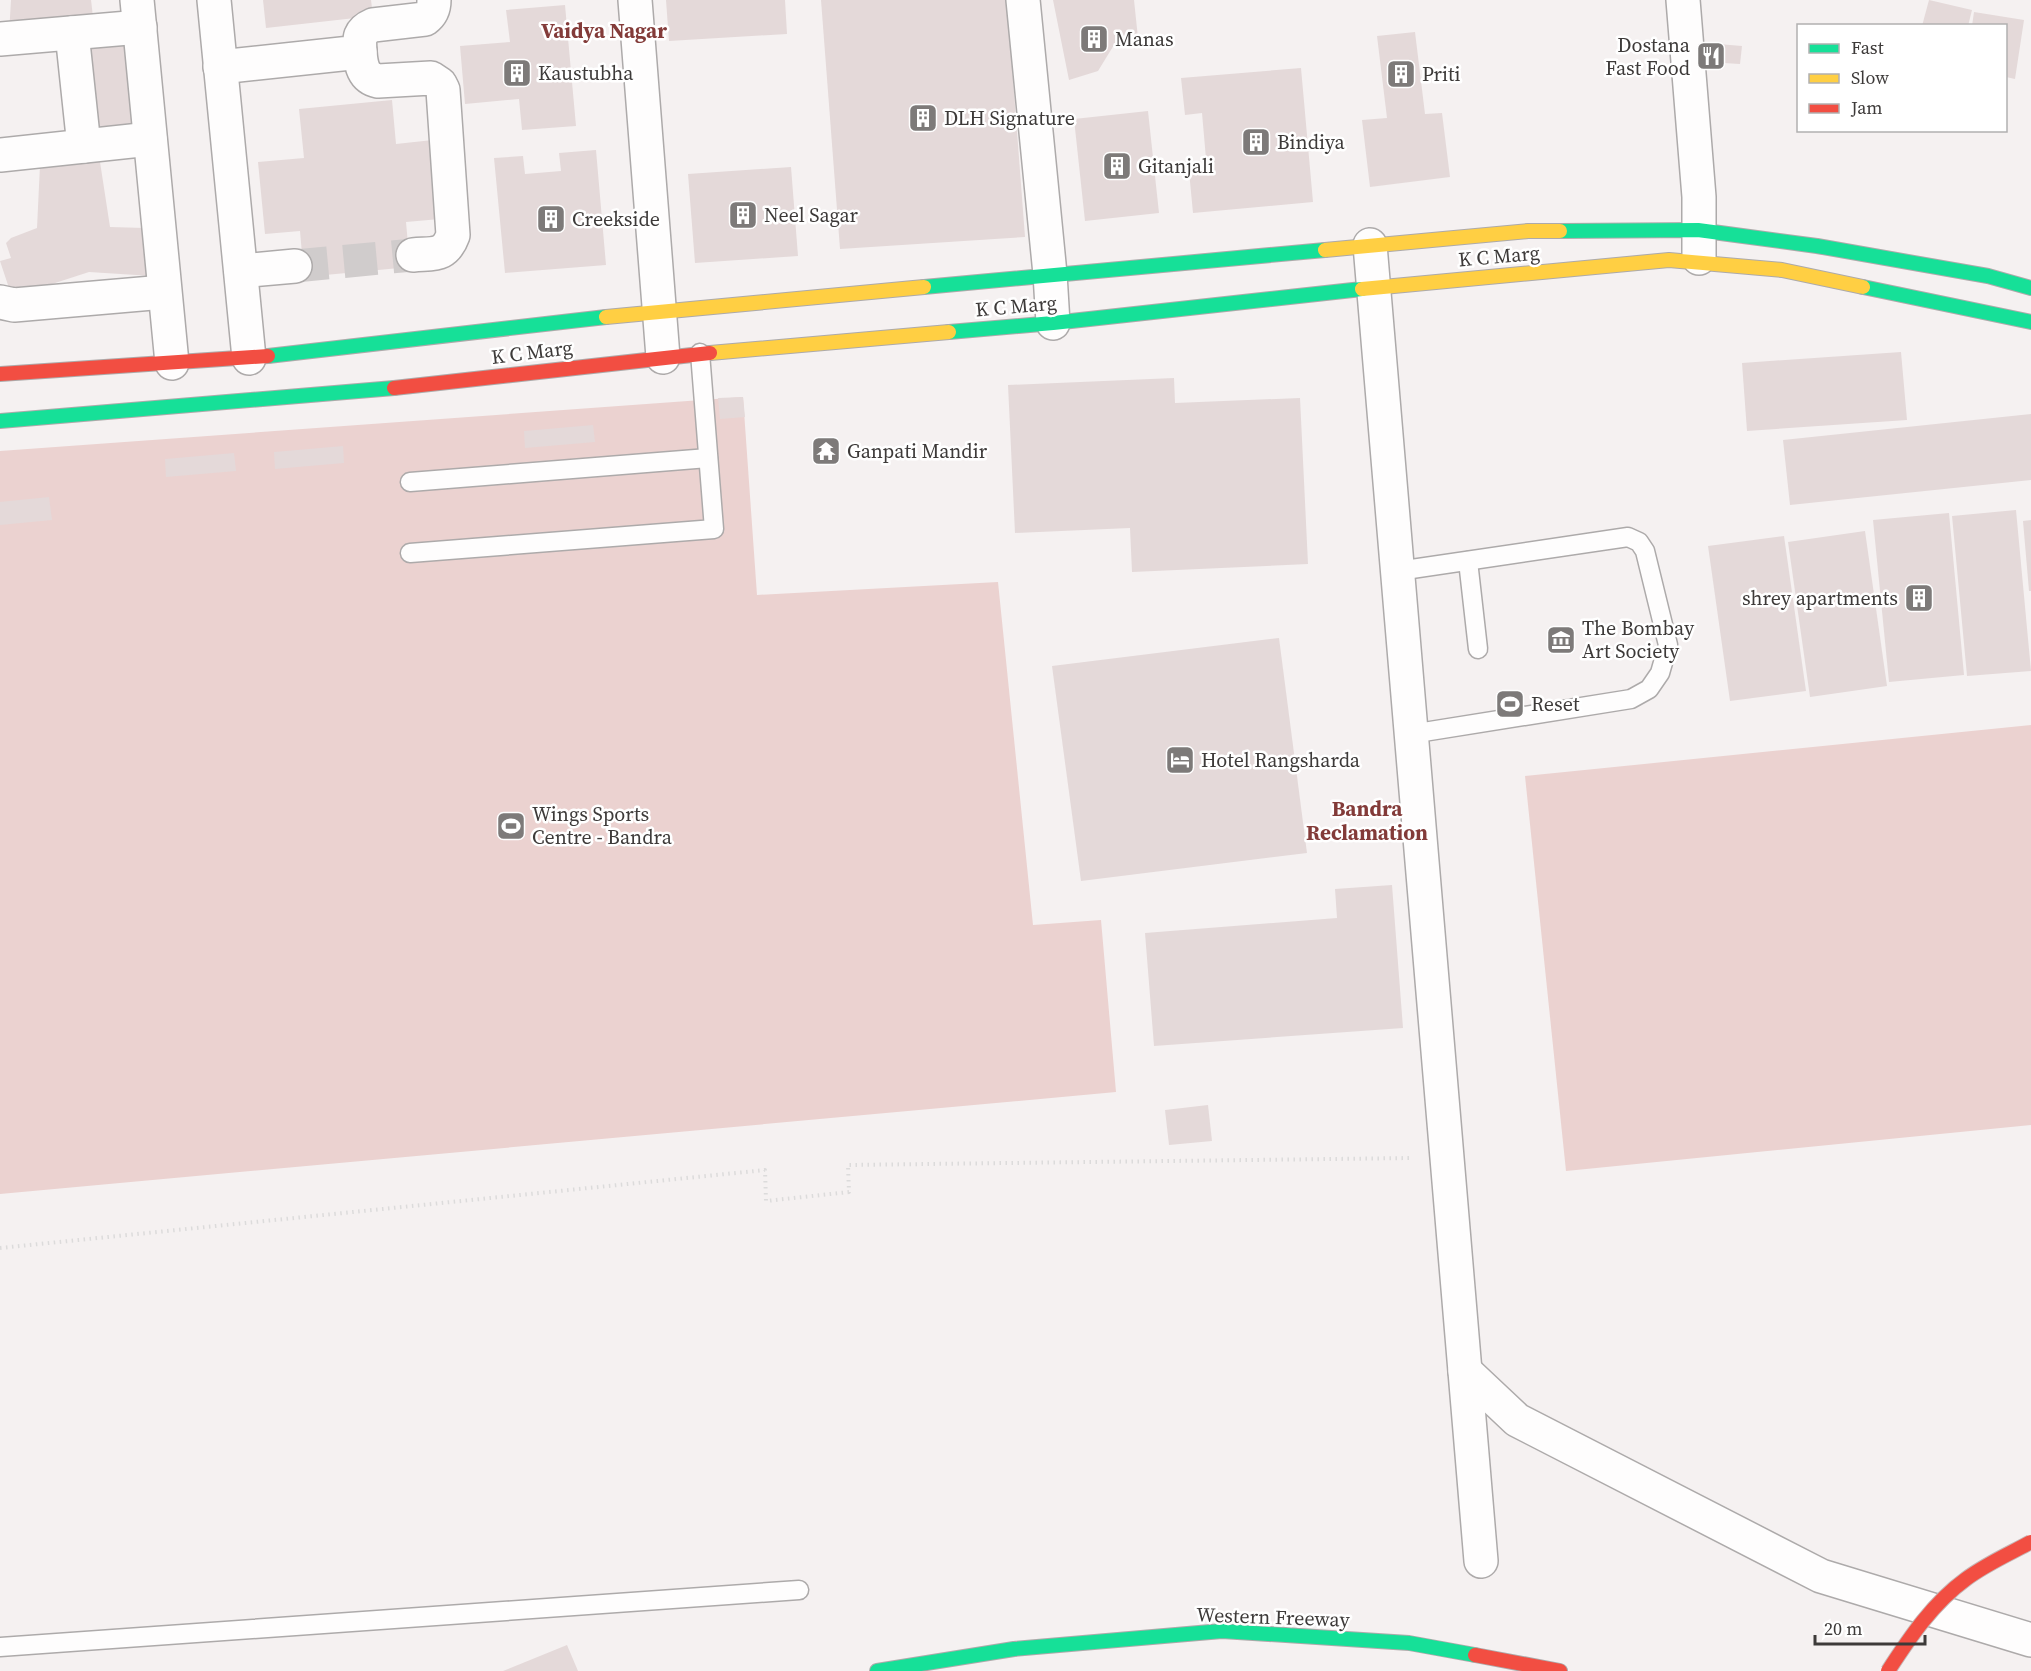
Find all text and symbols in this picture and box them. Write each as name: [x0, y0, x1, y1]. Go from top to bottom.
district label: Vaidya Nagar: [541, 16, 667, 45]
building icon: Manas: [1078, 23, 1110, 55]
legend: [1797, 24, 2007, 132]
place label: Manas: [1115, 25, 1174, 53]
place label: Dostana Fast Food: [1605, 31, 1691, 82]
text: Fast: [1851, 35, 1884, 60]
restaurant icon: Dostana Fast Food: [1695, 40, 1727, 72]
building icon: Kaustubha: [501, 57, 533, 89]
building icon: Priti: [1385, 58, 1417, 90]
place label: Kaustubha: [538, 59, 634, 87]
place label: Priti: [1422, 60, 1461, 88]
text: Slow: [1851, 65, 1889, 90]
text: Jam: [1850, 95, 1883, 120]
building icon: DLH Signature: [907, 102, 939, 134]
place label: DLH Signature: [944, 104, 1075, 132]
building icon: Bindiya: [1240, 126, 1272, 158]
place label: Bindiya: [1277, 128, 1346, 156]
building icon: Gitanjali: [1101, 150, 1133, 182]
place label: Gitanjali: [1138, 152, 1214, 180]
building icon: Neel Sagar: [727, 199, 759, 231]
place label: Neel Sagar: [764, 201, 859, 229]
building icon: Creekside: [535, 203, 567, 235]
place label: Creekside: [572, 205, 660, 233]
street label: K C Marg: [1457, 238, 1541, 274]
street label: K C Marg: [974, 288, 1058, 324]
street label: K C Marg: [490, 333, 574, 371]
temple icon: Ganpati Mandir: [810, 435, 842, 467]
place label: Ganpati Mandir: [847, 437, 988, 465]
building icon: shrey apartments: [1903, 582, 1935, 614]
place label: shrey apartments: [1742, 584, 1898, 612]
place label: The Bombay Art Society: [1582, 614, 1695, 665]
museum icon: The Bombay Art Society: [1545, 624, 1577, 656]
sports icon: Reset: [1494, 688, 1526, 720]
place label: Reset: [1531, 690, 1580, 718]
hotel icon: Hotel Rangsharda: [1164, 744, 1196, 776]
place label: Hotel Rangsharda: [1201, 746, 1361, 774]
district label: Bandra Reclamation: [1306, 794, 1428, 847]
place label: Wings Sports Centre - Bandra: [532, 800, 673, 851]
sports icon: Wings Sports Centre - Bandra: [495, 810, 527, 842]
street label: Western Freeway: [1196, 1600, 1351, 1634]
scale bar: [1815, 1608, 1924, 1646]
text: 20 m: [1824, 1616, 1862, 1641]

